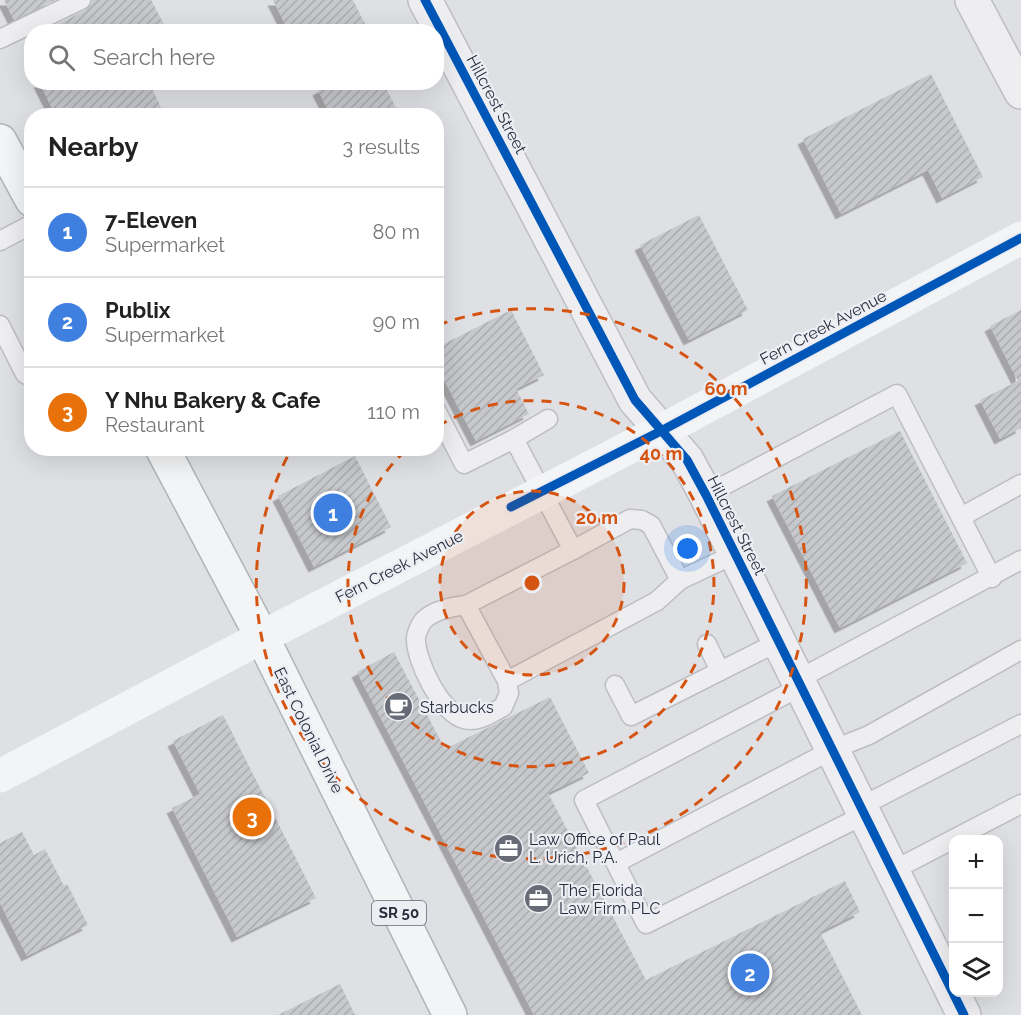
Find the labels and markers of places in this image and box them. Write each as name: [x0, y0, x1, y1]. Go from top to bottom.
pin: 1: [314, 490, 352, 536]
centre of rings: [522, 573, 542, 593]
cafe icon: Starbucks: [383, 691, 415, 723]
place label: Starbucks: [420, 698, 494, 717]
pin: 3: [232, 794, 272, 840]
place label: Law Office of Paul L. Urich, P.A.: [529, 830, 661, 867]
office icon: Law Office of Paul L. Urich, P.A.: [492, 832, 524, 864]
place label: The Florida Law Firm PLC: [559, 881, 661, 918]
office icon: The Florida Law Firm PLC: [522, 883, 554, 915]
pin: 2: [730, 950, 770, 996]

